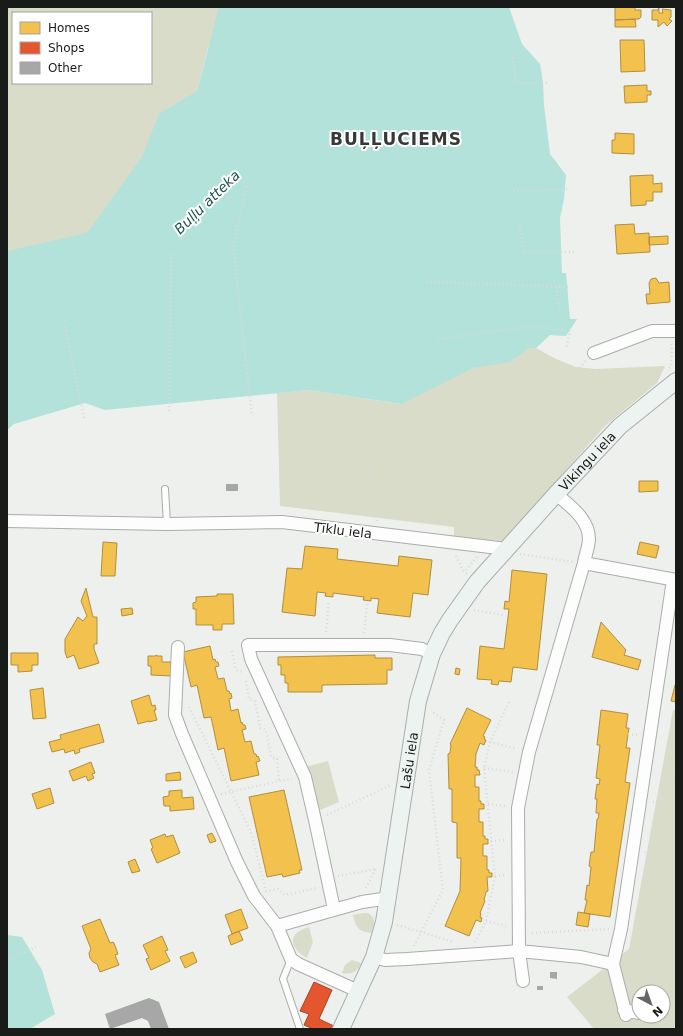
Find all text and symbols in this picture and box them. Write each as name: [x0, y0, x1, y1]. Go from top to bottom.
legend: [12, 12, 152, 84]
text: Homes: [48, 21, 90, 35]
text: Shops: [48, 41, 84, 55]
text: Other: [48, 61, 82, 75]
district label: BUĻĻUCIEMS: [330, 129, 462, 149]
water label: Buļļu atteka: [171, 167, 244, 238]
street label: Vikingu iela: [556, 429, 619, 494]
street label: Tīklu iela: [312, 519, 373, 541]
street label: Lašu iela: [398, 731, 421, 790]
north arrow: [631, 984, 671, 1024]
text: N: [649, 1003, 665, 1019]

